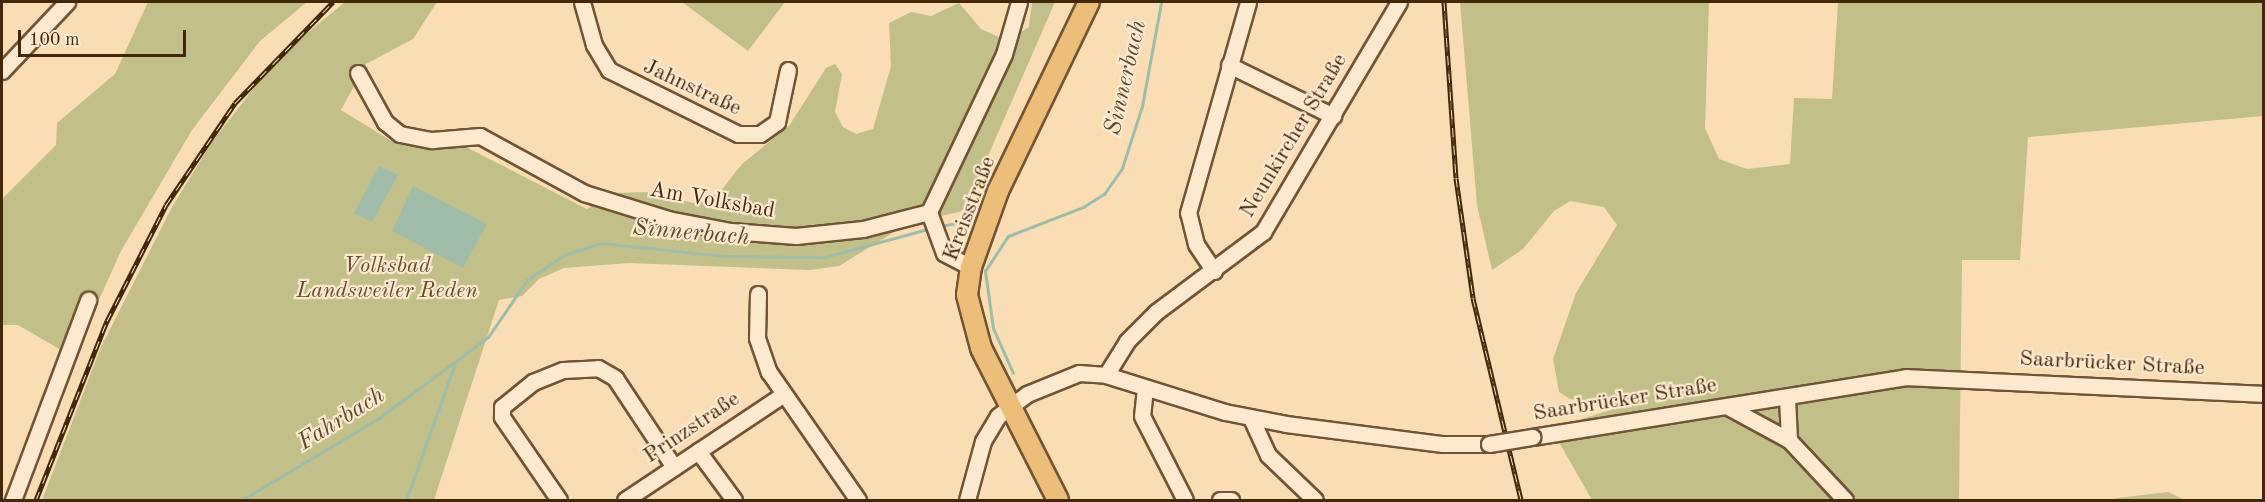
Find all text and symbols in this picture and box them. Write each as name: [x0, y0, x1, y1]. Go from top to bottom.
scale bar: [21, 18, 189, 56]
water label: Sinnerbach: [1100, 18, 1154, 138]
text: 100 m: [29, 31, 80, 49]
street label: Neunkircher Straße: [1235, 49, 1353, 223]
street label: Jahnstraße: [639, 54, 745, 122]
street label: Kreisstraße: [938, 153, 1002, 265]
street label: Am Volksbad: [647, 177, 777, 225]
water label: Sinnerbach: [631, 215, 751, 253]
park label: Volksbad Landsweiler Reden: [296, 253, 478, 304]
street label: Saarbrücker Straße: [2019, 346, 2205, 382]
street label: Saarbrücker Straße: [1531, 372, 1719, 428]
water label: Fahrbach: [293, 382, 391, 458]
street label: Prinzstraße: [639, 386, 745, 470]

